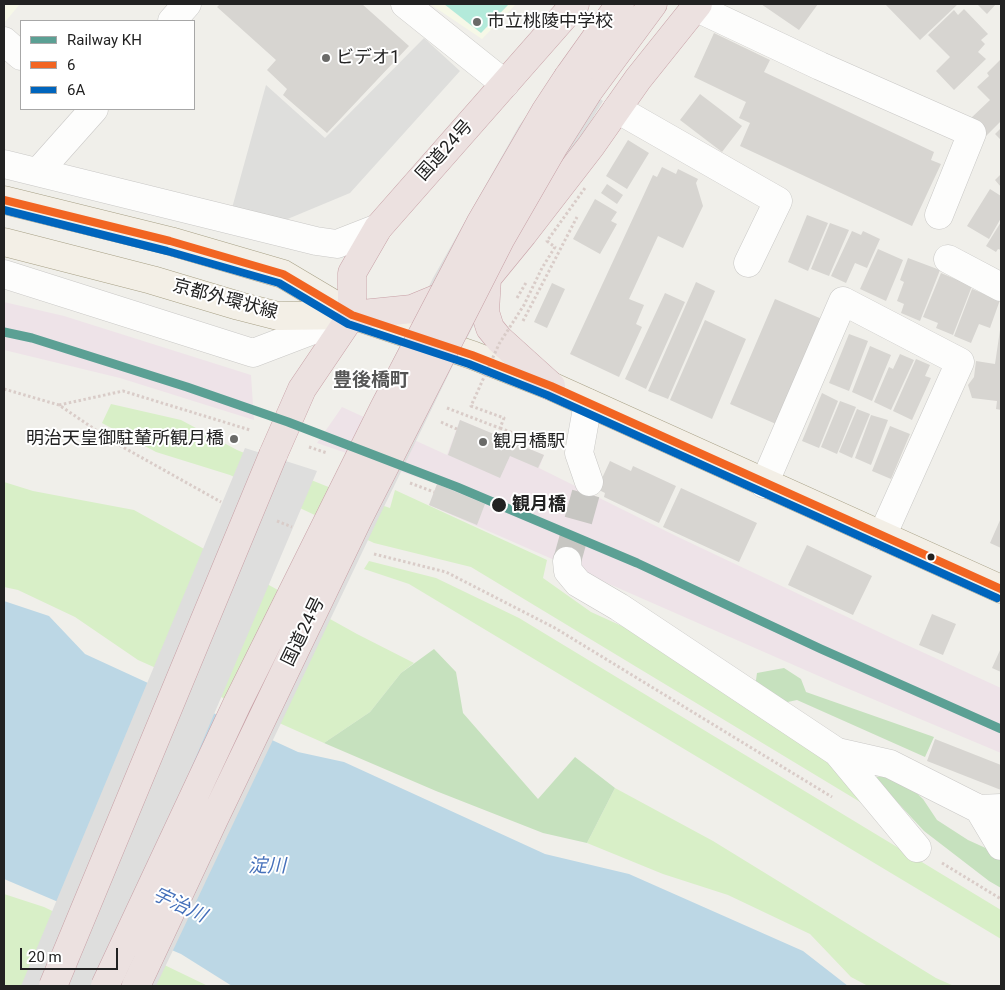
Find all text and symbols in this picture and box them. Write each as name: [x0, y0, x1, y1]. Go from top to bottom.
place label: 市立桃陵中学校: [487, 11, 613, 33]
marker: 市立桃陵中学校: [471, 16, 483, 28]
legend: [20, 20, 195, 110]
text: Railway KH: [67, 31, 142, 49]
place label: ビデオ1: [336, 47, 400, 69]
marker: ビデオ1: [320, 52, 332, 64]
text: 6: [67, 56, 75, 74]
text: 6A: [67, 81, 85, 99]
street label: 国道24号: [412, 116, 478, 186]
street label: 京都外環状線: [170, 276, 280, 324]
district label: 豊後橋町: [333, 370, 409, 392]
place label: 明治天皇御駐輦所観月橋: [26, 428, 224, 450]
place label: 観月橋駅: [493, 431, 565, 453]
marker: 明治天皇御駐輦所観月橋: [228, 433, 240, 445]
marker: 観月橋駅: [477, 436, 489, 448]
place label: 観月橋: [512, 494, 566, 516]
marker: 観月橋: [490, 496, 508, 514]
unlabelled marker: [926, 552, 936, 562]
street label: 国道24号: [278, 594, 330, 670]
water label: 淀川: [248, 856, 286, 878]
water label: 宇治川: [148, 884, 210, 928]
scale bar: [22, 938, 120, 970]
text: 20 m: [28, 948, 62, 966]

